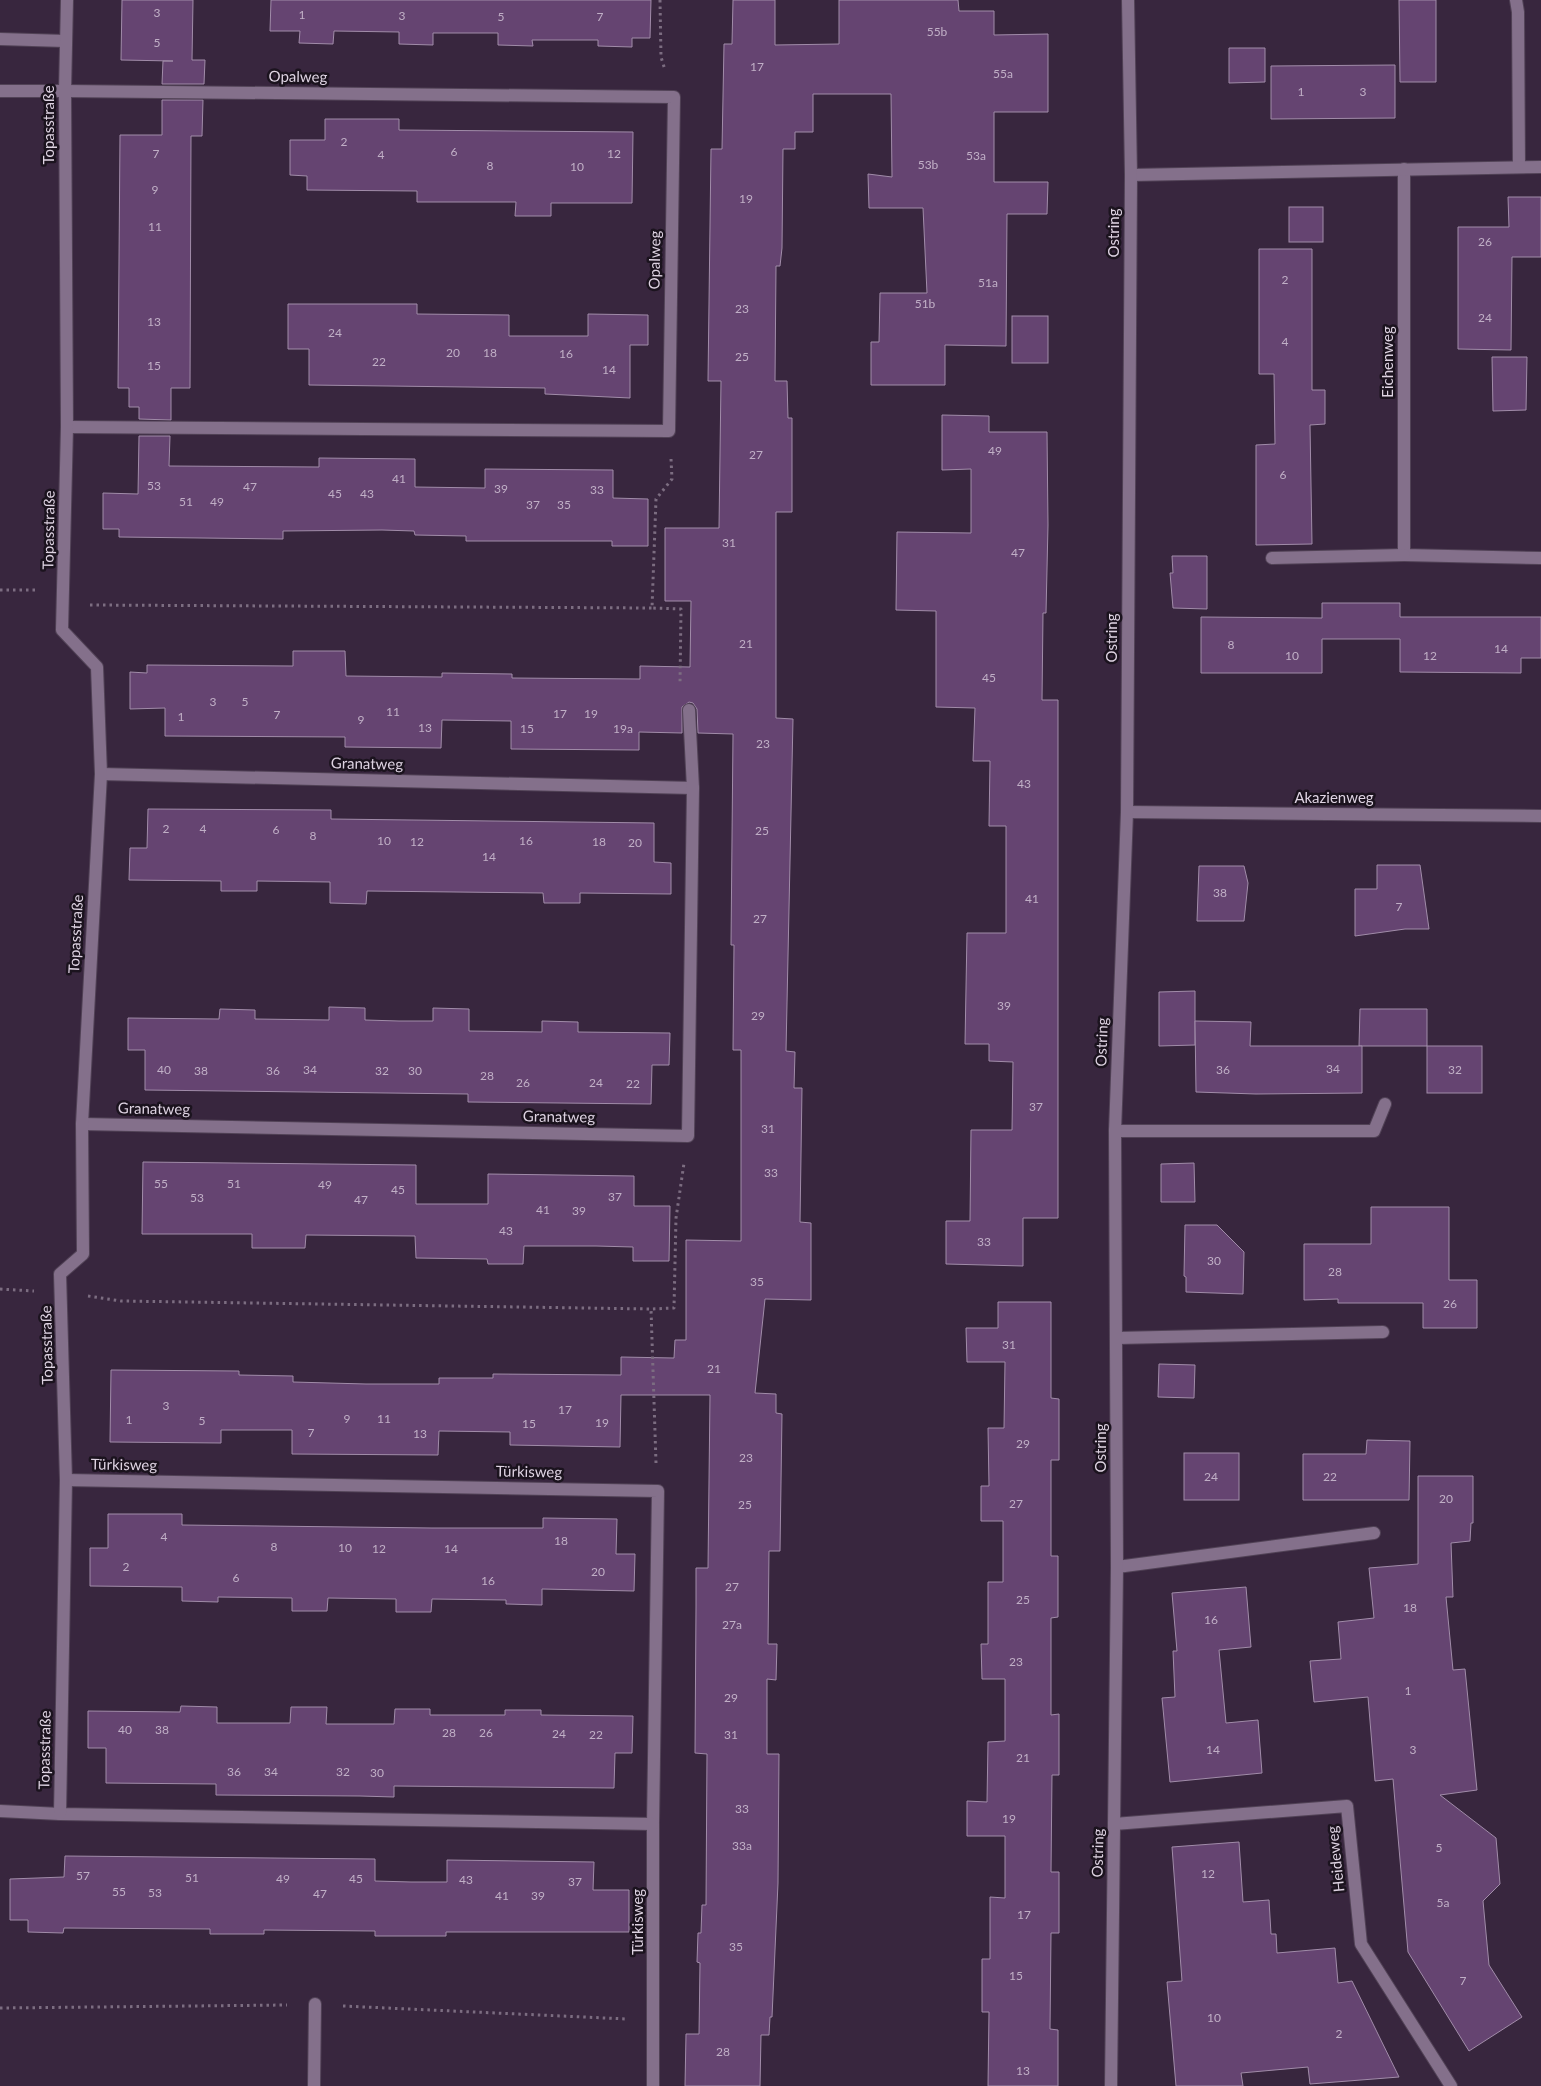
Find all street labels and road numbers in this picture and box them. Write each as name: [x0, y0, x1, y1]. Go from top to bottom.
street label: Opalweg: [269, 66, 328, 86]
street label: Topasstraße: [39, 85, 57, 165]
street label: Ostring: [1104, 208, 1122, 258]
street label: Opalweg: [644, 230, 664, 289]
street label: Eichenweg: [1378, 326, 1396, 398]
street label: Topasstraße: [38, 490, 58, 570]
street label: Ostring: [1102, 613, 1120, 663]
street label: Granatweg: [331, 753, 403, 773]
street label: Akazienweg: [1294, 788, 1374, 806]
street label: Topasstraße: [64, 894, 86, 974]
street label: Ostring: [1091, 1017, 1111, 1067]
street label: Granatweg: [118, 1098, 190, 1118]
street label: Granatweg: [523, 1106, 595, 1126]
street label: Topasstraße: [36, 1305, 56, 1385]
street label: Ostring: [1091, 1423, 1109, 1473]
street label: Türkisweg: [91, 1454, 157, 1474]
street label: Türkisweg: [496, 1461, 562, 1481]
street label: Topasstraße: [34, 1710, 54, 1790]
street label: Heideweg: [1323, 1825, 1347, 1893]
street label: Ostring: [1088, 1828, 1106, 1878]
street label: Türkisweg: [628, 1889, 646, 1955]

